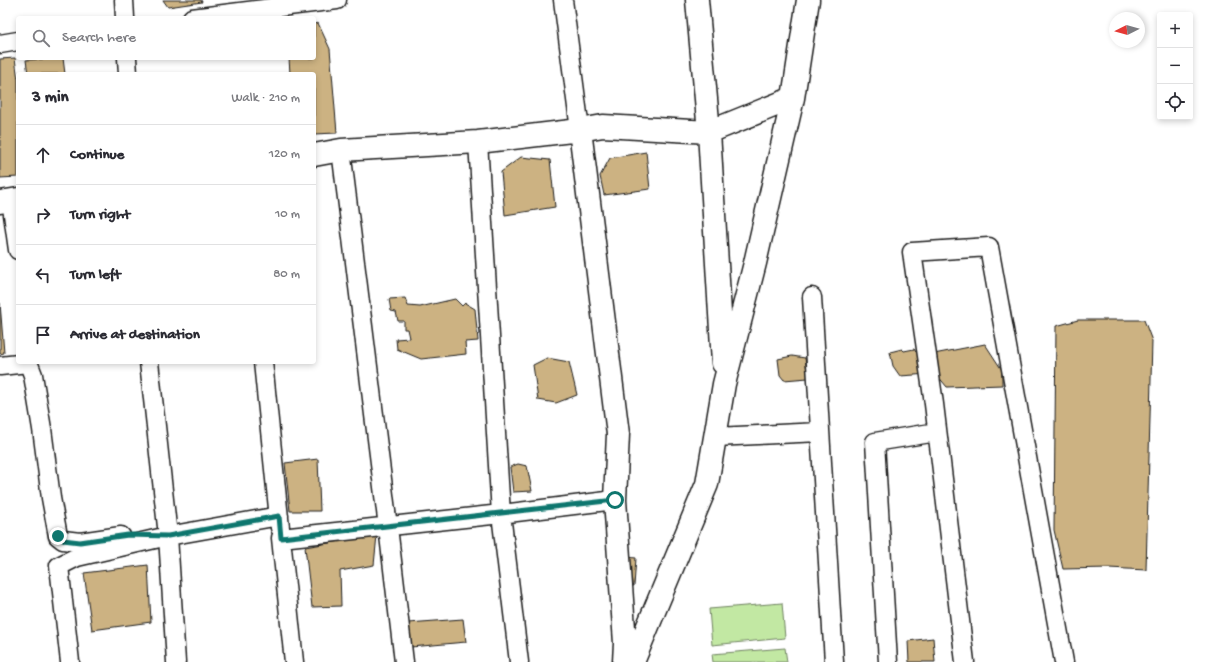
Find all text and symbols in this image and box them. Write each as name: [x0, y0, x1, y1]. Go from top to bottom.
north arrow: [1109, 12, 1145, 48]
map controls: [1157, 12, 1193, 120]
button: +: [1157, 12, 1193, 48]
search box: [16, 16, 316, 60]
icon: search: [30, 27, 52, 49]
text: Search here: [62, 29, 136, 47]
button: −: [1157, 48, 1193, 84]
button: locate: [1157, 84, 1193, 120]
text: 3 min: [32, 88, 69, 108]
text: Walk · 210 m: [232, 91, 300, 106]
icon: ahead: [32, 144, 54, 166]
text: Continue: [70, 146, 124, 164]
text: 120 m: [269, 147, 300, 162]
icon: right: [32, 204, 54, 226]
text: Turn right: [70, 206, 130, 224]
text: 10 m: [275, 207, 300, 222]
icon: left: [32, 264, 54, 286]
text: Turn left: [70, 266, 121, 284]
text: 80 m: [273, 267, 300, 282]
icon: arrive: [32, 324, 54, 346]
text: Arrive at destination: [70, 326, 200, 344]
route start: [606, 491, 624, 509]
route end: [49, 527, 67, 545]

